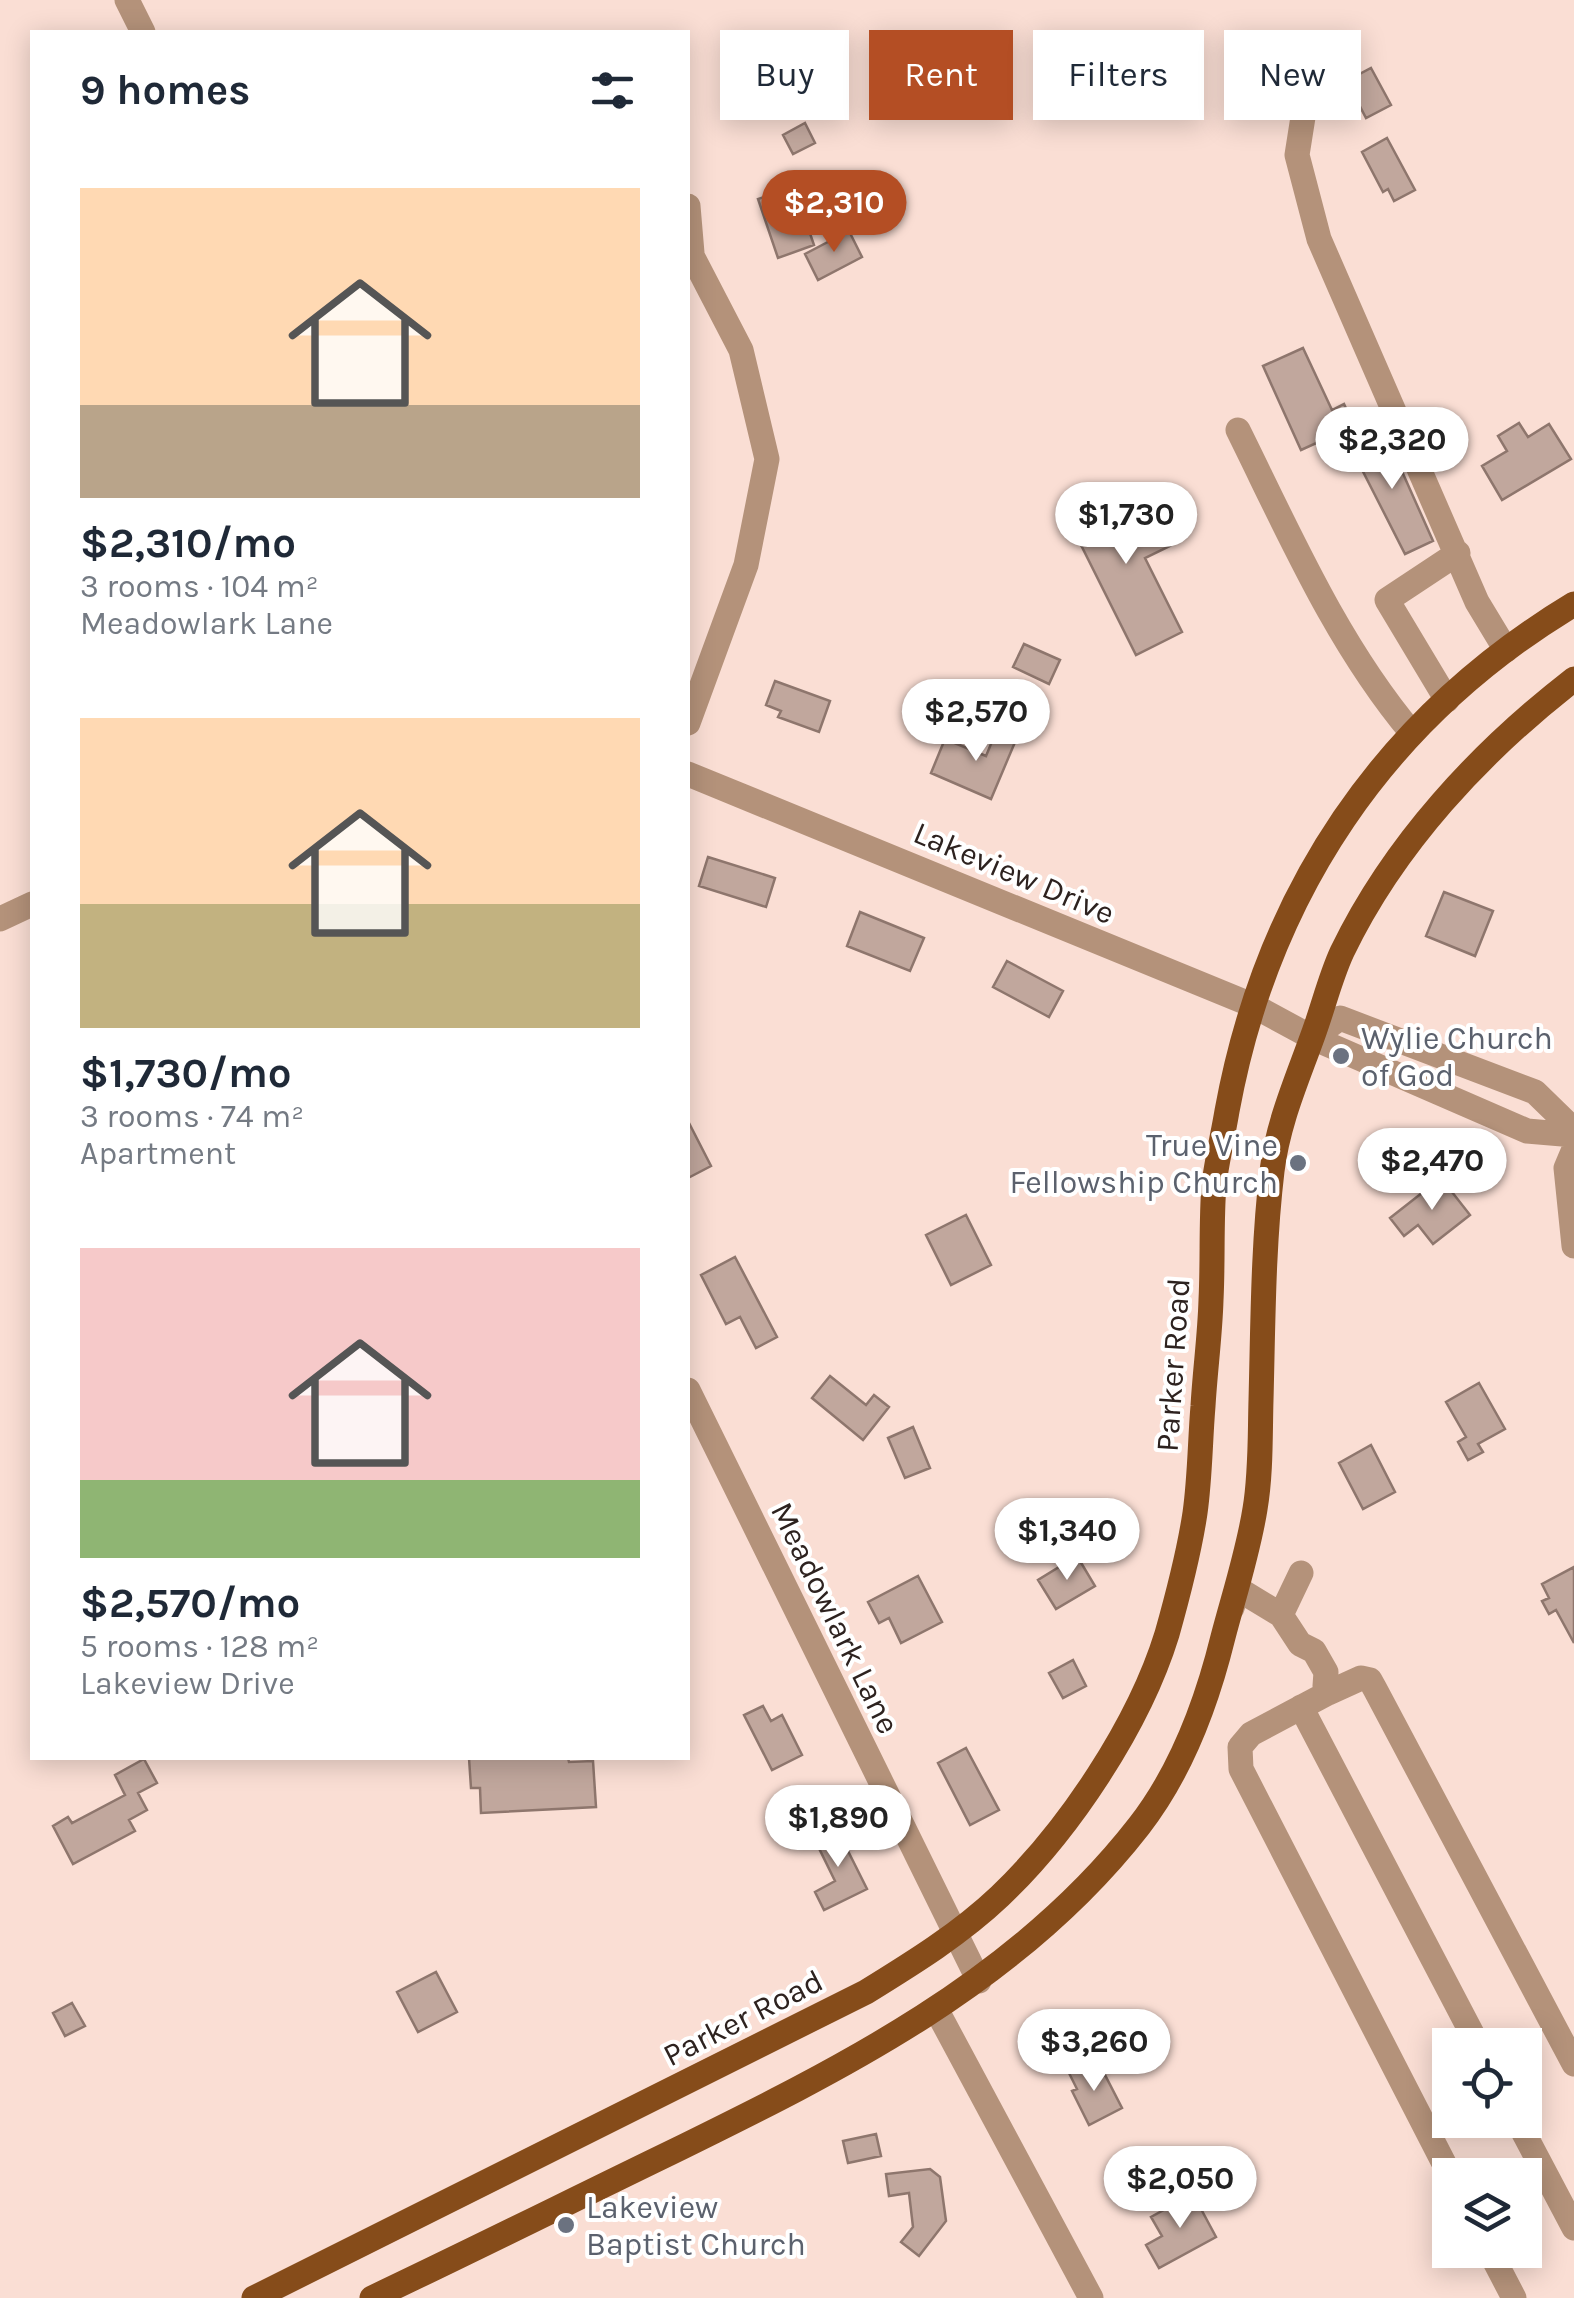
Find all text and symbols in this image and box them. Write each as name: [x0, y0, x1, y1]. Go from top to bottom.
chip: Buy: [720, 30, 849, 120]
chip: Rent: [869, 30, 1013, 120]
chip: Filters: [1033, 30, 1204, 120]
chip: New: [1224, 30, 1361, 120]
icon: filters: [585, 63, 640, 118]
text: 9 homes: [80, 65, 250, 115]
pin: $2,310: [753, 170, 915, 255]
text: $2,310: [783, 184, 885, 221]
icon: home: [270, 253, 450, 433]
pin: $2,320: [1311, 407, 1473, 492]
text: $2,320: [1337, 421, 1447, 458]
pin: $1,730: [1045, 482, 1207, 567]
text: $1,730: [1077, 496, 1175, 533]
text: $2,310/mo: [80, 518, 296, 568]
text: 3 rooms · 104 m²: [80, 568, 319, 605]
text: Meadowlark Lane: [80, 605, 333, 642]
pin: $2,570: [895, 679, 1057, 764]
text: $2,570: [924, 693, 1028, 730]
icon: home: [270, 783, 450, 963]
street label: Lakeview Drive: [908, 814, 1120, 932]
place label: Wylie Church of God: [1361, 1020, 1553, 1094]
marker: Wylie Church of God: [1330, 1045, 1352, 1067]
text: $1,730/mo: [80, 1048, 292, 1098]
text: 3 rooms · 74 m²: [80, 1098, 304, 1135]
place label: True Vine Fellowship Church: [1009, 1127, 1278, 1201]
pin: $2,470: [1351, 1128, 1513, 1213]
text: Apartment: [80, 1135, 236, 1172]
text: $2,470: [1380, 1142, 1484, 1179]
marker: True Vine Fellowship Church: [1287, 1152, 1309, 1174]
street label: Parker Road: [1148, 1277, 1198, 1453]
icon: home: [270, 1313, 450, 1493]
street label: Meadowlark Lane: [763, 1496, 907, 1740]
pin: $1,340: [986, 1498, 1148, 1583]
text: $1,340: [1017, 1512, 1117, 1549]
text: $2,570/mo: [80, 1578, 300, 1628]
text: 5 rooms · 128 m²: [80, 1628, 319, 1665]
text: Lakeview Drive: [80, 1665, 295, 1702]
pin: $1,890: [757, 1785, 919, 1870]
text: $1,890: [787, 1799, 889, 1836]
street label: Parker Road: [657, 1962, 829, 2074]
pin: $3,260: [1013, 2009, 1175, 2094]
text: $3,260: [1039, 2023, 1149, 2060]
map controls: [1432, 2028, 1542, 2268]
button: locate: [1432, 2028, 1542, 2138]
pin: $2,050: [1099, 2146, 1261, 2231]
button: layers: [1432, 2158, 1542, 2268]
text: $2,050: [1126, 2160, 1234, 2197]
place label: Lakeview Baptist Church: [586, 2189, 806, 2263]
marker: Lakeview Baptist Church: [555, 2214, 577, 2236]

